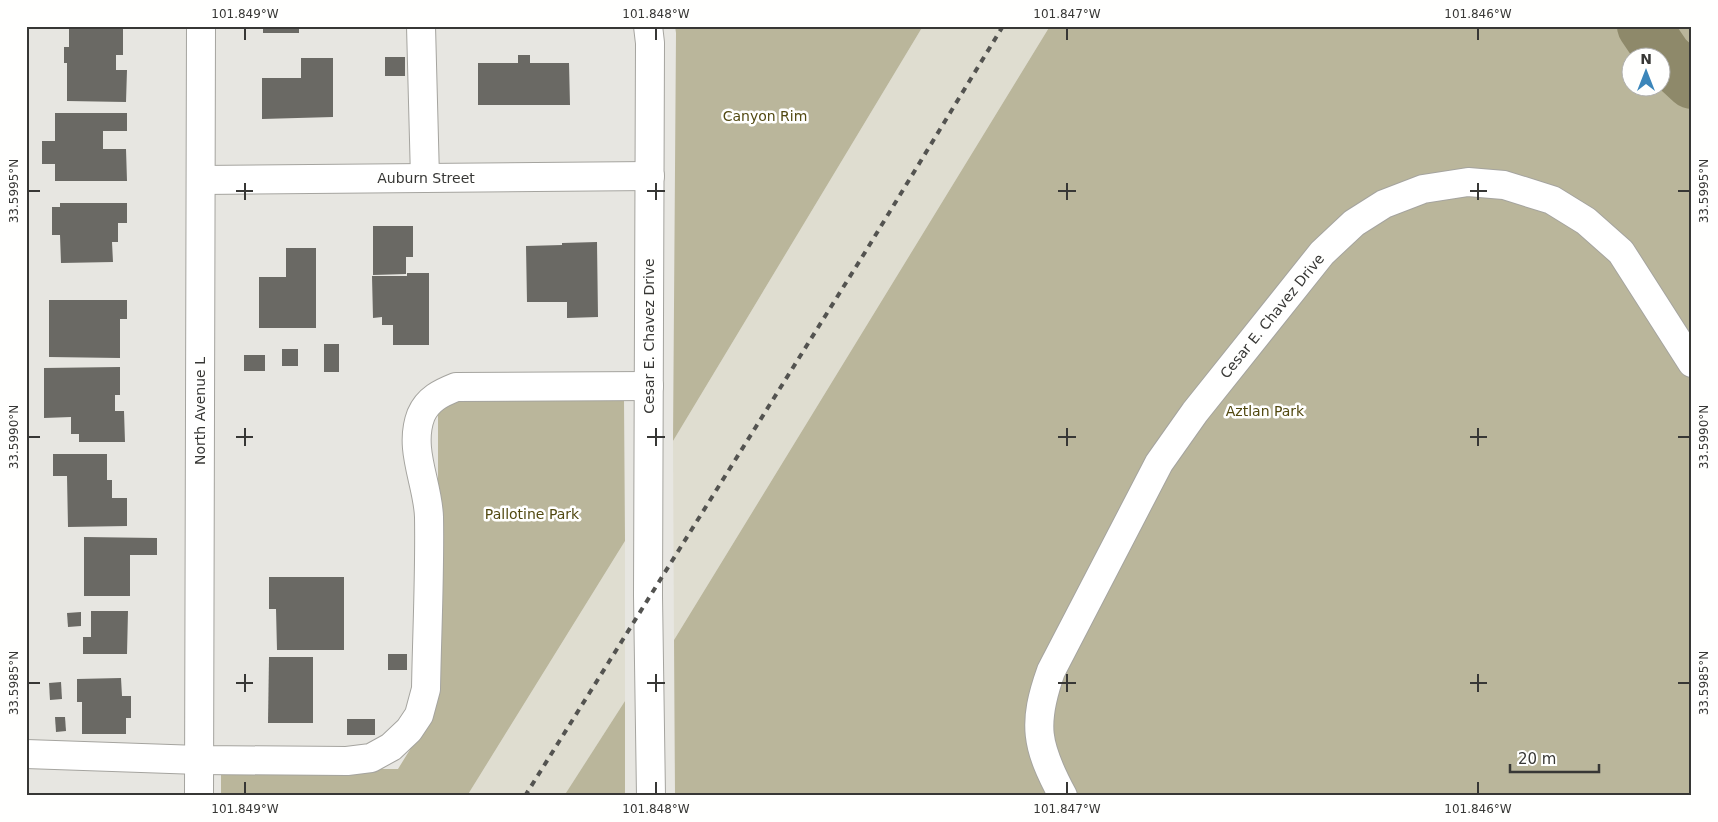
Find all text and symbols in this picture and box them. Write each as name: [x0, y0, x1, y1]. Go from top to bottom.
text: 101.849°W: [211, 7, 279, 21]
text: 101.848°W: [622, 7, 690, 21]
text: 101.847°W: [1033, 7, 1101, 21]
text: 101.846°W: [1444, 7, 1512, 21]
north arrow: [1620, 48, 1670, 98]
text: N: [1640, 51, 1652, 67]
park label: Canyon Rim: [723, 108, 807, 124]
text: 33.5995°N: [7, 159, 21, 223]
text: 33.5995°N: [1697, 159, 1711, 223]
street label: Auburn Street: [377, 170, 475, 186]
street label: Cesar E. Chavez Drive: [1217, 251, 1327, 381]
street label: Cesar E. Chavez Drive: [641, 258, 657, 414]
street label: North Avenue L: [192, 357, 208, 465]
park label: Aztlan Park: [1226, 403, 1305, 419]
text: 33.5990°N: [7, 405, 21, 469]
text: 33.5990°N: [1697, 405, 1711, 469]
park label: Pallotine Park: [485, 506, 580, 522]
text: 33.5985°N: [7, 651, 21, 715]
text: 33.5985°N: [1697, 651, 1711, 715]
scale bar: [1510, 742, 1599, 774]
text: 20 m: [1518, 750, 1556, 768]
text: 101.849°W: [211, 802, 279, 816]
text: 101.848°W: [622, 802, 690, 816]
text: 101.847°W: [1033, 802, 1101, 816]
text: 101.846°W: [1444, 802, 1512, 816]

